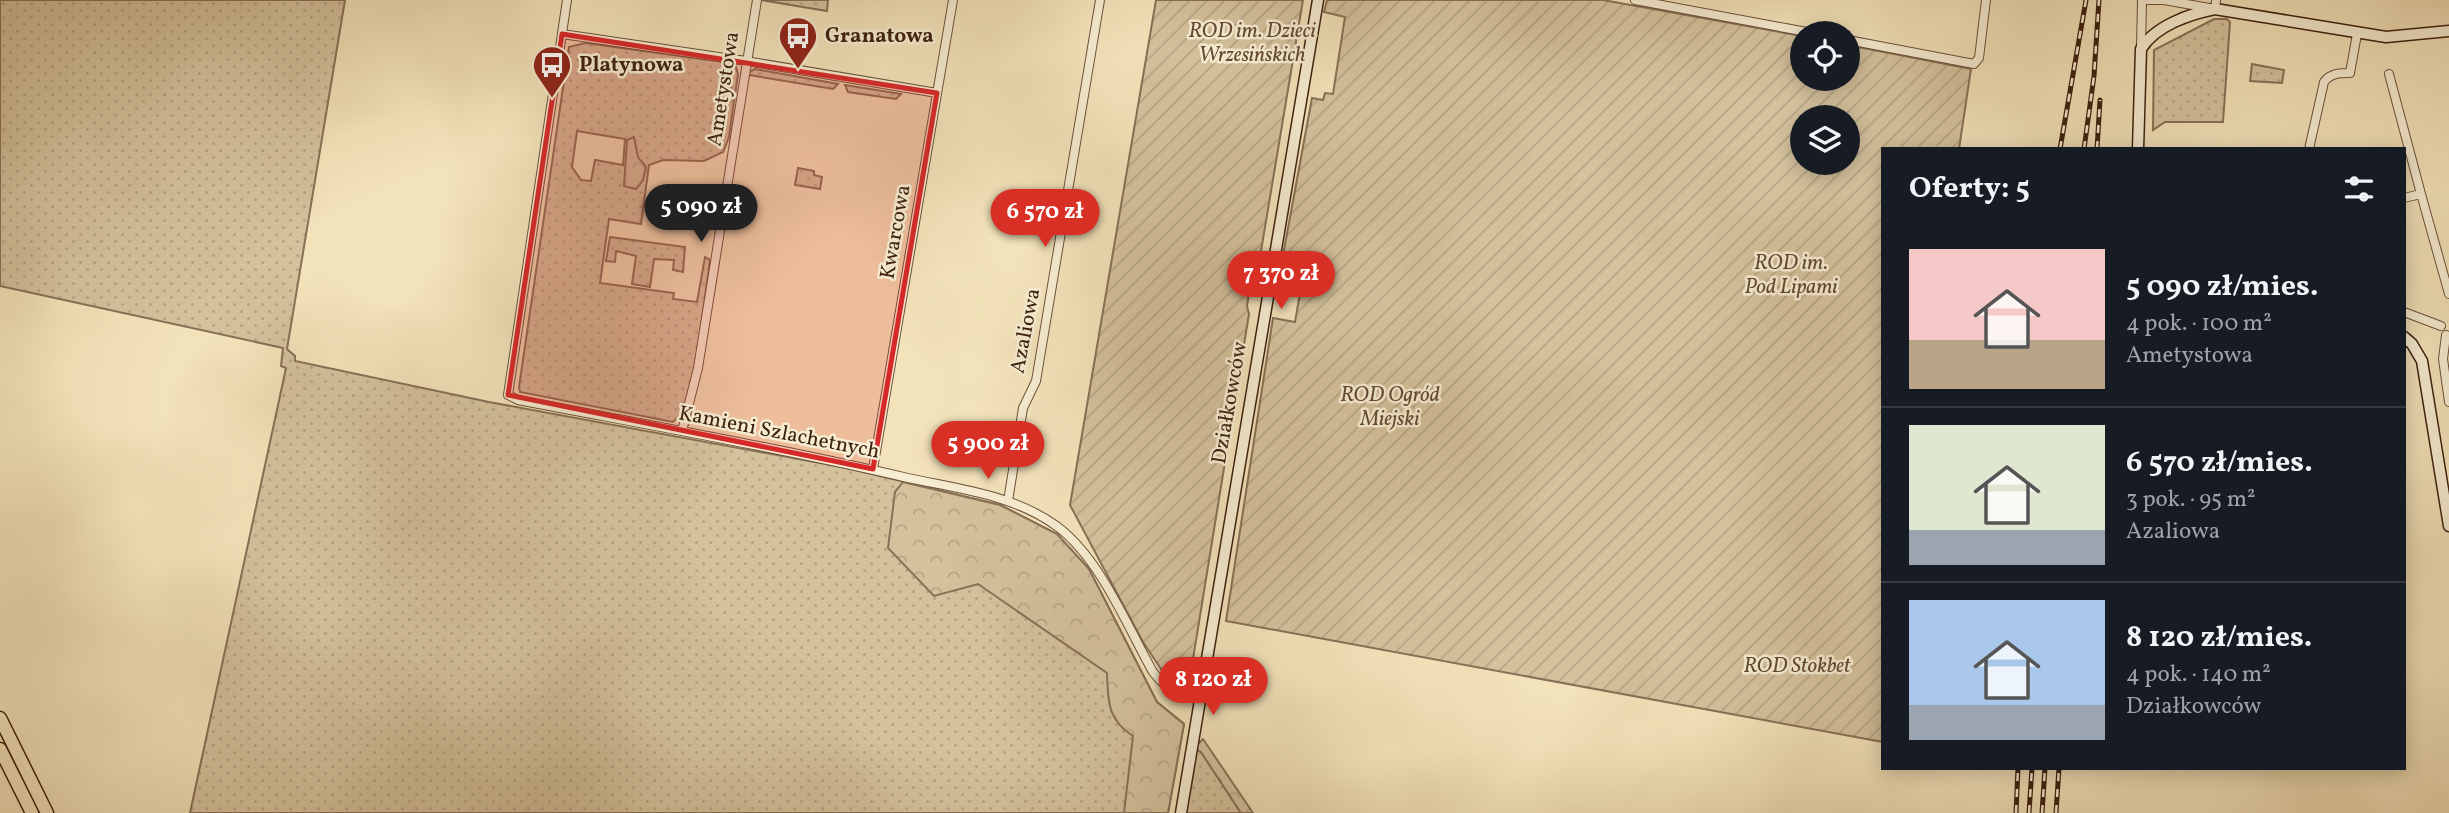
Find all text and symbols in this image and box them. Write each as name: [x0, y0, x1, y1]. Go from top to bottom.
bus stop icon: Granatowa: [777, 15, 819, 70]
park label: ROD im. Dzieci Wrzesińskich: [1188, 17, 1316, 70]
map controls: [1790, 21, 1860, 175]
button: locate: [1790, 21, 1860, 91]
place label: Granatowa: [825, 22, 934, 51]
street label: Ametystowa: [701, 29, 747, 149]
bus stop icon: Platynowa: [531, 44, 573, 99]
place label: Platynowa: [579, 51, 683, 80]
button: layers: [1790, 105, 1860, 175]
text: Oferty: 5: [1909, 168, 2030, 210]
icon: filters: [2340, 170, 2378, 208]
street label: Kwarcowa: [873, 183, 919, 281]
pin: 5 090 zł: [629, 184, 773, 244]
pin: 6 570 zł: [973, 190, 1117, 249]
text: 5 090 zł: [660, 191, 742, 223]
text: 6 570 zł: [1007, 196, 1083, 228]
park label: ROD im. Pod Lipami: [1744, 249, 1838, 302]
pin: 7 370 zł: [1209, 252, 1353, 311]
text: 7 370 zł: [1243, 258, 1319, 290]
text: 5 090 zł/mies.: [2126, 266, 2318, 308]
icon: home: [1965, 277, 2049, 361]
street label: Azaliowa: [1004, 286, 1048, 376]
text: 4 pok. · 100 m²: [2126, 308, 2272, 340]
street label: Działkowców: [1205, 340, 1255, 466]
text: Ametystowa: [2126, 340, 2253, 372]
park label: ROD Ogród Miejski: [1340, 381, 1440, 434]
street label: Kamieni Szlachetnych: [676, 399, 882, 467]
pin: 5 900 zł: [916, 421, 1060, 481]
text: 5 900 zł: [947, 428, 1029, 460]
text: 6 570 zł/mies.: [2126, 442, 2313, 484]
icon: home: [1965, 453, 2049, 537]
text: 3 pok. · 95 m²: [2126, 484, 2256, 516]
text: Azaliowa: [2126, 516, 2220, 548]
text: 8 120 zł/mies.: [2126, 617, 2312, 659]
icon: home: [1965, 628, 2049, 712]
park label: ROD Stokbet: [1743, 652, 1852, 681]
pin: 8 120 zł: [1141, 658, 1285, 717]
text: 4 pok. · 140 m²: [2126, 659, 2271, 691]
text: 8 120 zł: [1175, 664, 1251, 696]
text: Działkowców: [2126, 691, 2261, 723]

